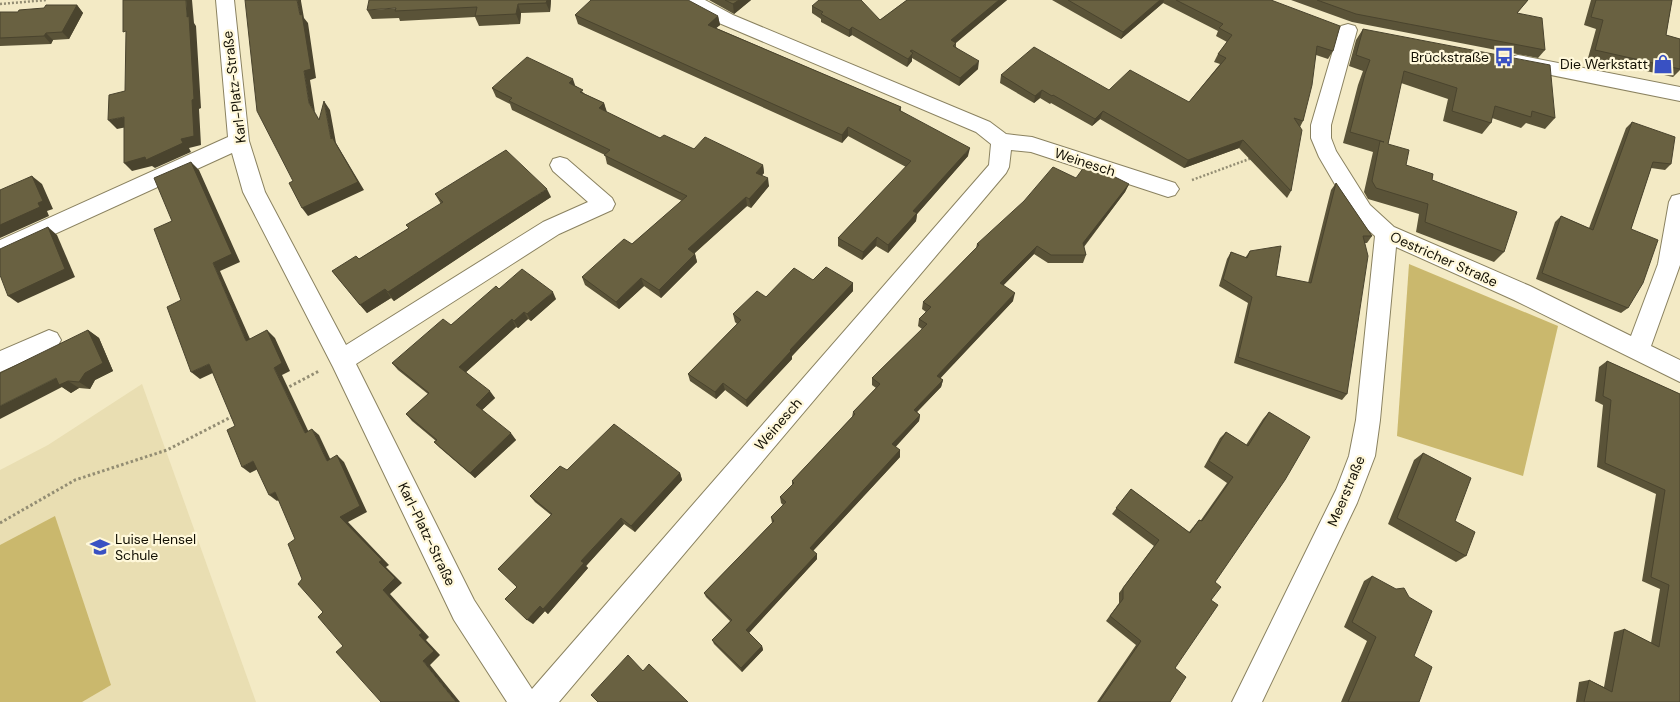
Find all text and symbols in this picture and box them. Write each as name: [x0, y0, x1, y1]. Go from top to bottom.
street label: Karl-Platz-Straße: [218, 30, 250, 144]
bus stop icon: Brückstraße: [1493, 46, 1515, 68]
place label: Brückstraße: [1411, 48, 1489, 66]
shop icon: Die Werkstatt: [1652, 53, 1674, 75]
place label: Die Werkstatt: [1560, 55, 1648, 73]
street label: Weinesch: [1052, 144, 1118, 180]
street label: Oestricher Straße: [1387, 227, 1501, 291]
street label: Weinesch: [750, 394, 806, 454]
street label: Meerstraße: [1323, 453, 1369, 529]
street label: Karl-Platz-Straße: [394, 479, 460, 589]
place label: Luise Hensel Schule: [115, 530, 196, 564]
school or university icon: Luise Hensel Schule: [89, 536, 111, 558]

